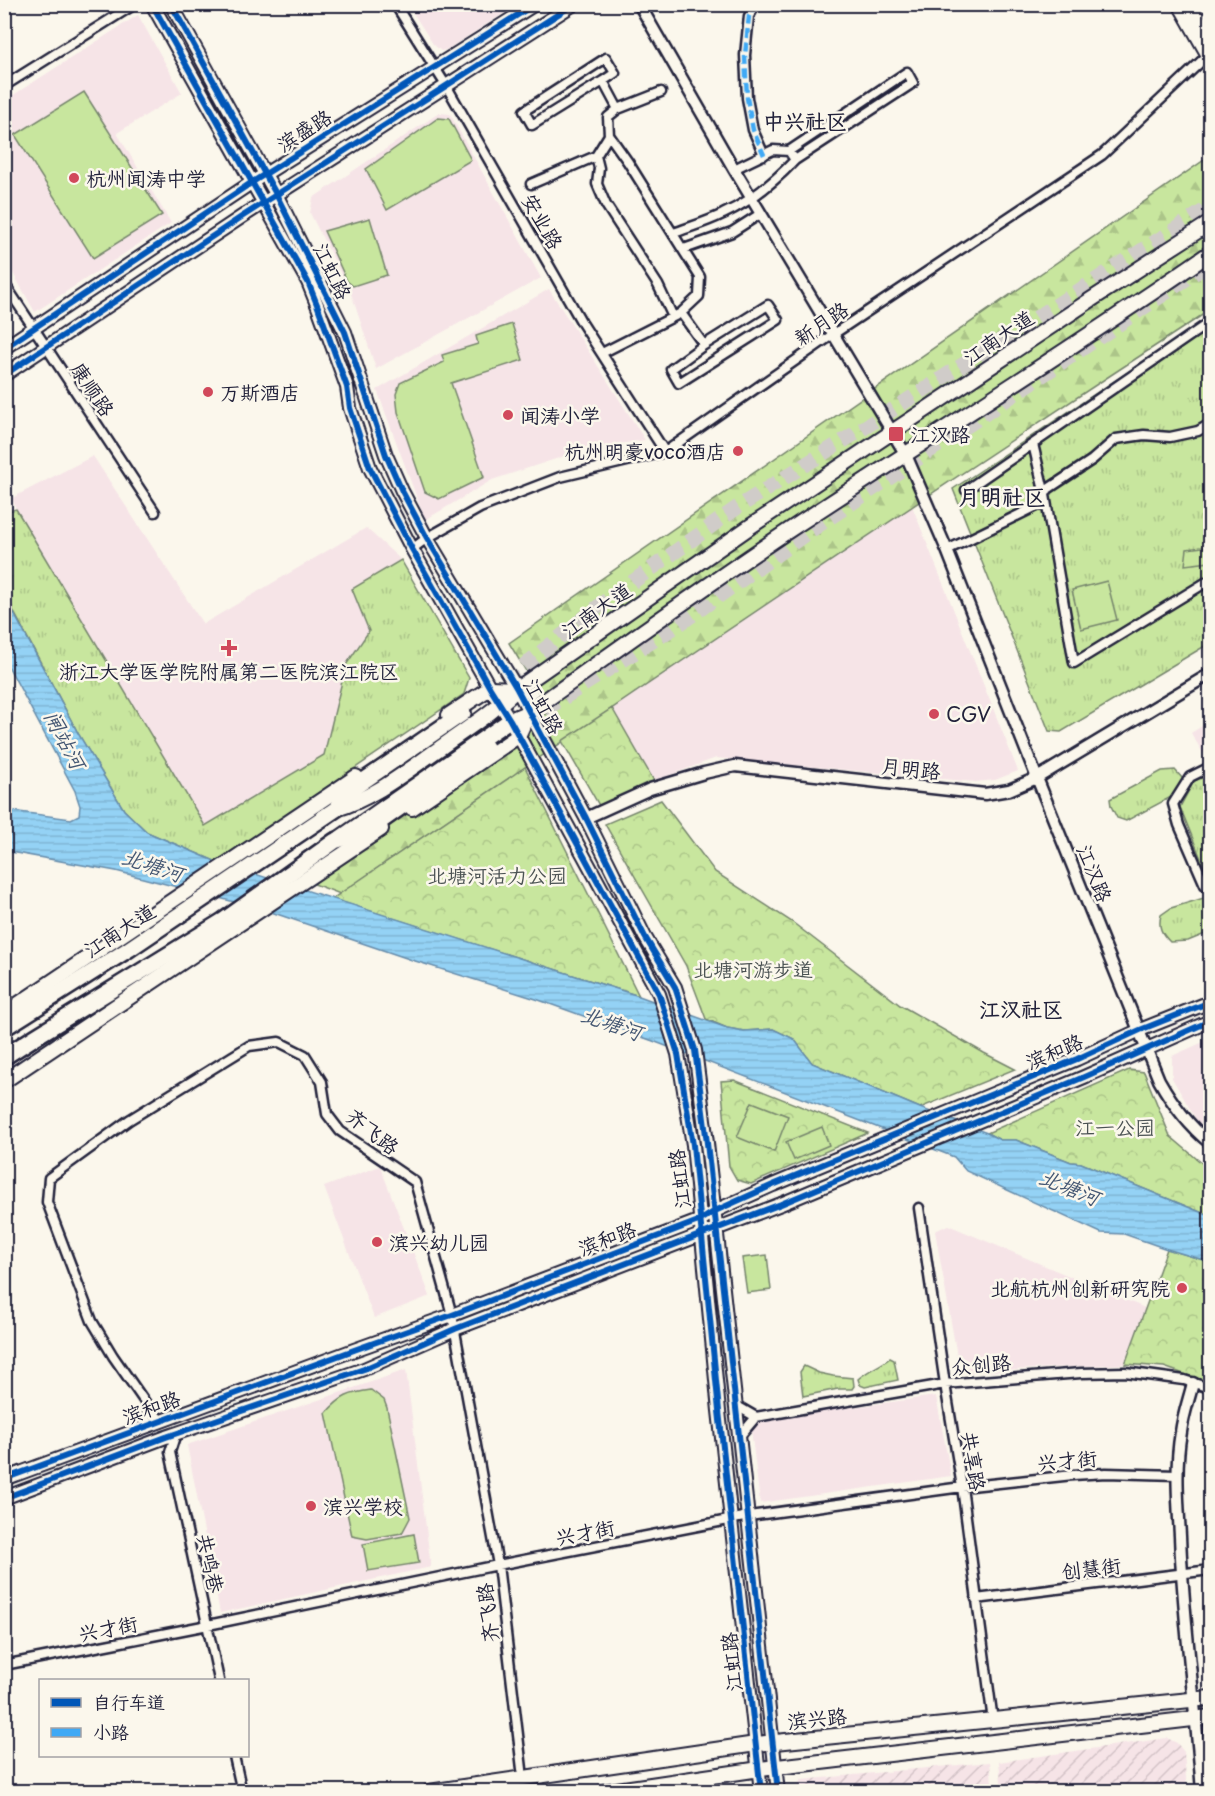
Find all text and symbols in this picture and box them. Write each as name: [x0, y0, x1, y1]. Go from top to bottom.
street label: 滨盛路: [271, 101, 338, 159]
district label: 中兴社区: [763, 104, 847, 136]
place label: 杭州闻涛中学: [86, 163, 206, 193]
marker: 杭州闻涛中学: [67, 171, 81, 185]
street label: 安业路: [515, 188, 571, 255]
street label: 江虹路: [306, 237, 360, 305]
street label: 新月路: [788, 293, 855, 352]
street label: 江南大道: [956, 302, 1040, 372]
street label: 康顺路: [64, 356, 123, 423]
place label: 万斯酒店: [220, 377, 300, 407]
marker: 万斯酒店: [201, 385, 215, 399]
place label: 闻涛小学: [520, 400, 600, 430]
marker: 闻涛小学: [501, 408, 515, 422]
place label: 江汉路: [910, 419, 971, 449]
marker: 江汉路: [887, 425, 905, 443]
place label: 杭州明豪voco酒店: [564, 436, 726, 466]
marker: 杭州明豪voco酒店: [731, 444, 745, 458]
district label: 月明社区: [958, 479, 1046, 512]
street label: 江南大道: [555, 575, 637, 645]
marker: 浙江大学医学院附属第二医院滨江院区: [220, 639, 238, 657]
place label: 浙江大学医学院附属第二医院滨江院区: [59, 656, 399, 686]
street label: 江虹路: [517, 672, 572, 740]
place label: CGV: [946, 699, 991, 729]
water label: 闸站河: [37, 704, 96, 777]
marker: CGV: [927, 707, 941, 721]
street label: 月明路: [880, 750, 943, 786]
water label: 北塘河: [118, 839, 191, 890]
street label: 江汉路: [1070, 840, 1121, 907]
park label: 北塘河活力公园: [427, 860, 567, 890]
street label: 江南大道: [77, 896, 161, 964]
park label: 北塘河游步道: [693, 954, 813, 984]
district label: 江汉社区: [979, 992, 1063, 1024]
water label: 北塘河: [577, 997, 650, 1048]
street label: 滨和路: [1021, 1025, 1088, 1077]
street label: 齐飞路: [340, 1101, 407, 1162]
park label: 江一公园: [1075, 1112, 1155, 1142]
street label: 江虹路: [660, 1146, 698, 1211]
water label: 北塘河: [1035, 1159, 1108, 1214]
street label: 滨和路: [574, 1213, 641, 1263]
place label: 滨兴幼儿园: [389, 1227, 489, 1257]
marker: 滨兴幼儿园: [370, 1235, 384, 1249]
place label: 北航杭州创新研究院: [990, 1273, 1170, 1303]
marker: 北航杭州创新研究院: [1175, 1281, 1189, 1295]
street label: 众创路: [950, 1346, 1013, 1382]
street label: 滨和路: [118, 1382, 185, 1431]
street label: 共享路: [954, 1429, 994, 1494]
street label: 兴才街: [1036, 1442, 1098, 1478]
place label: 滨兴学校: [323, 1491, 403, 1521]
marker: 滨兴学校: [304, 1499, 318, 1513]
street label: 兴才街: [553, 1512, 617, 1552]
street label: 共鸣巷: [190, 1531, 232, 1596]
street label: 创慧街: [1059, 1549, 1123, 1587]
street label: 齐飞路: [468, 1580, 506, 1645]
street label: 兴才街: [76, 1608, 140, 1648]
street label: 江虹路: [713, 1630, 749, 1693]
legend: [39, 1679, 249, 1757]
text: 自行车道: [93, 1688, 165, 1715]
street label: 滨兴路: [786, 1700, 849, 1736]
text: 小路: [93, 1718, 129, 1745]

